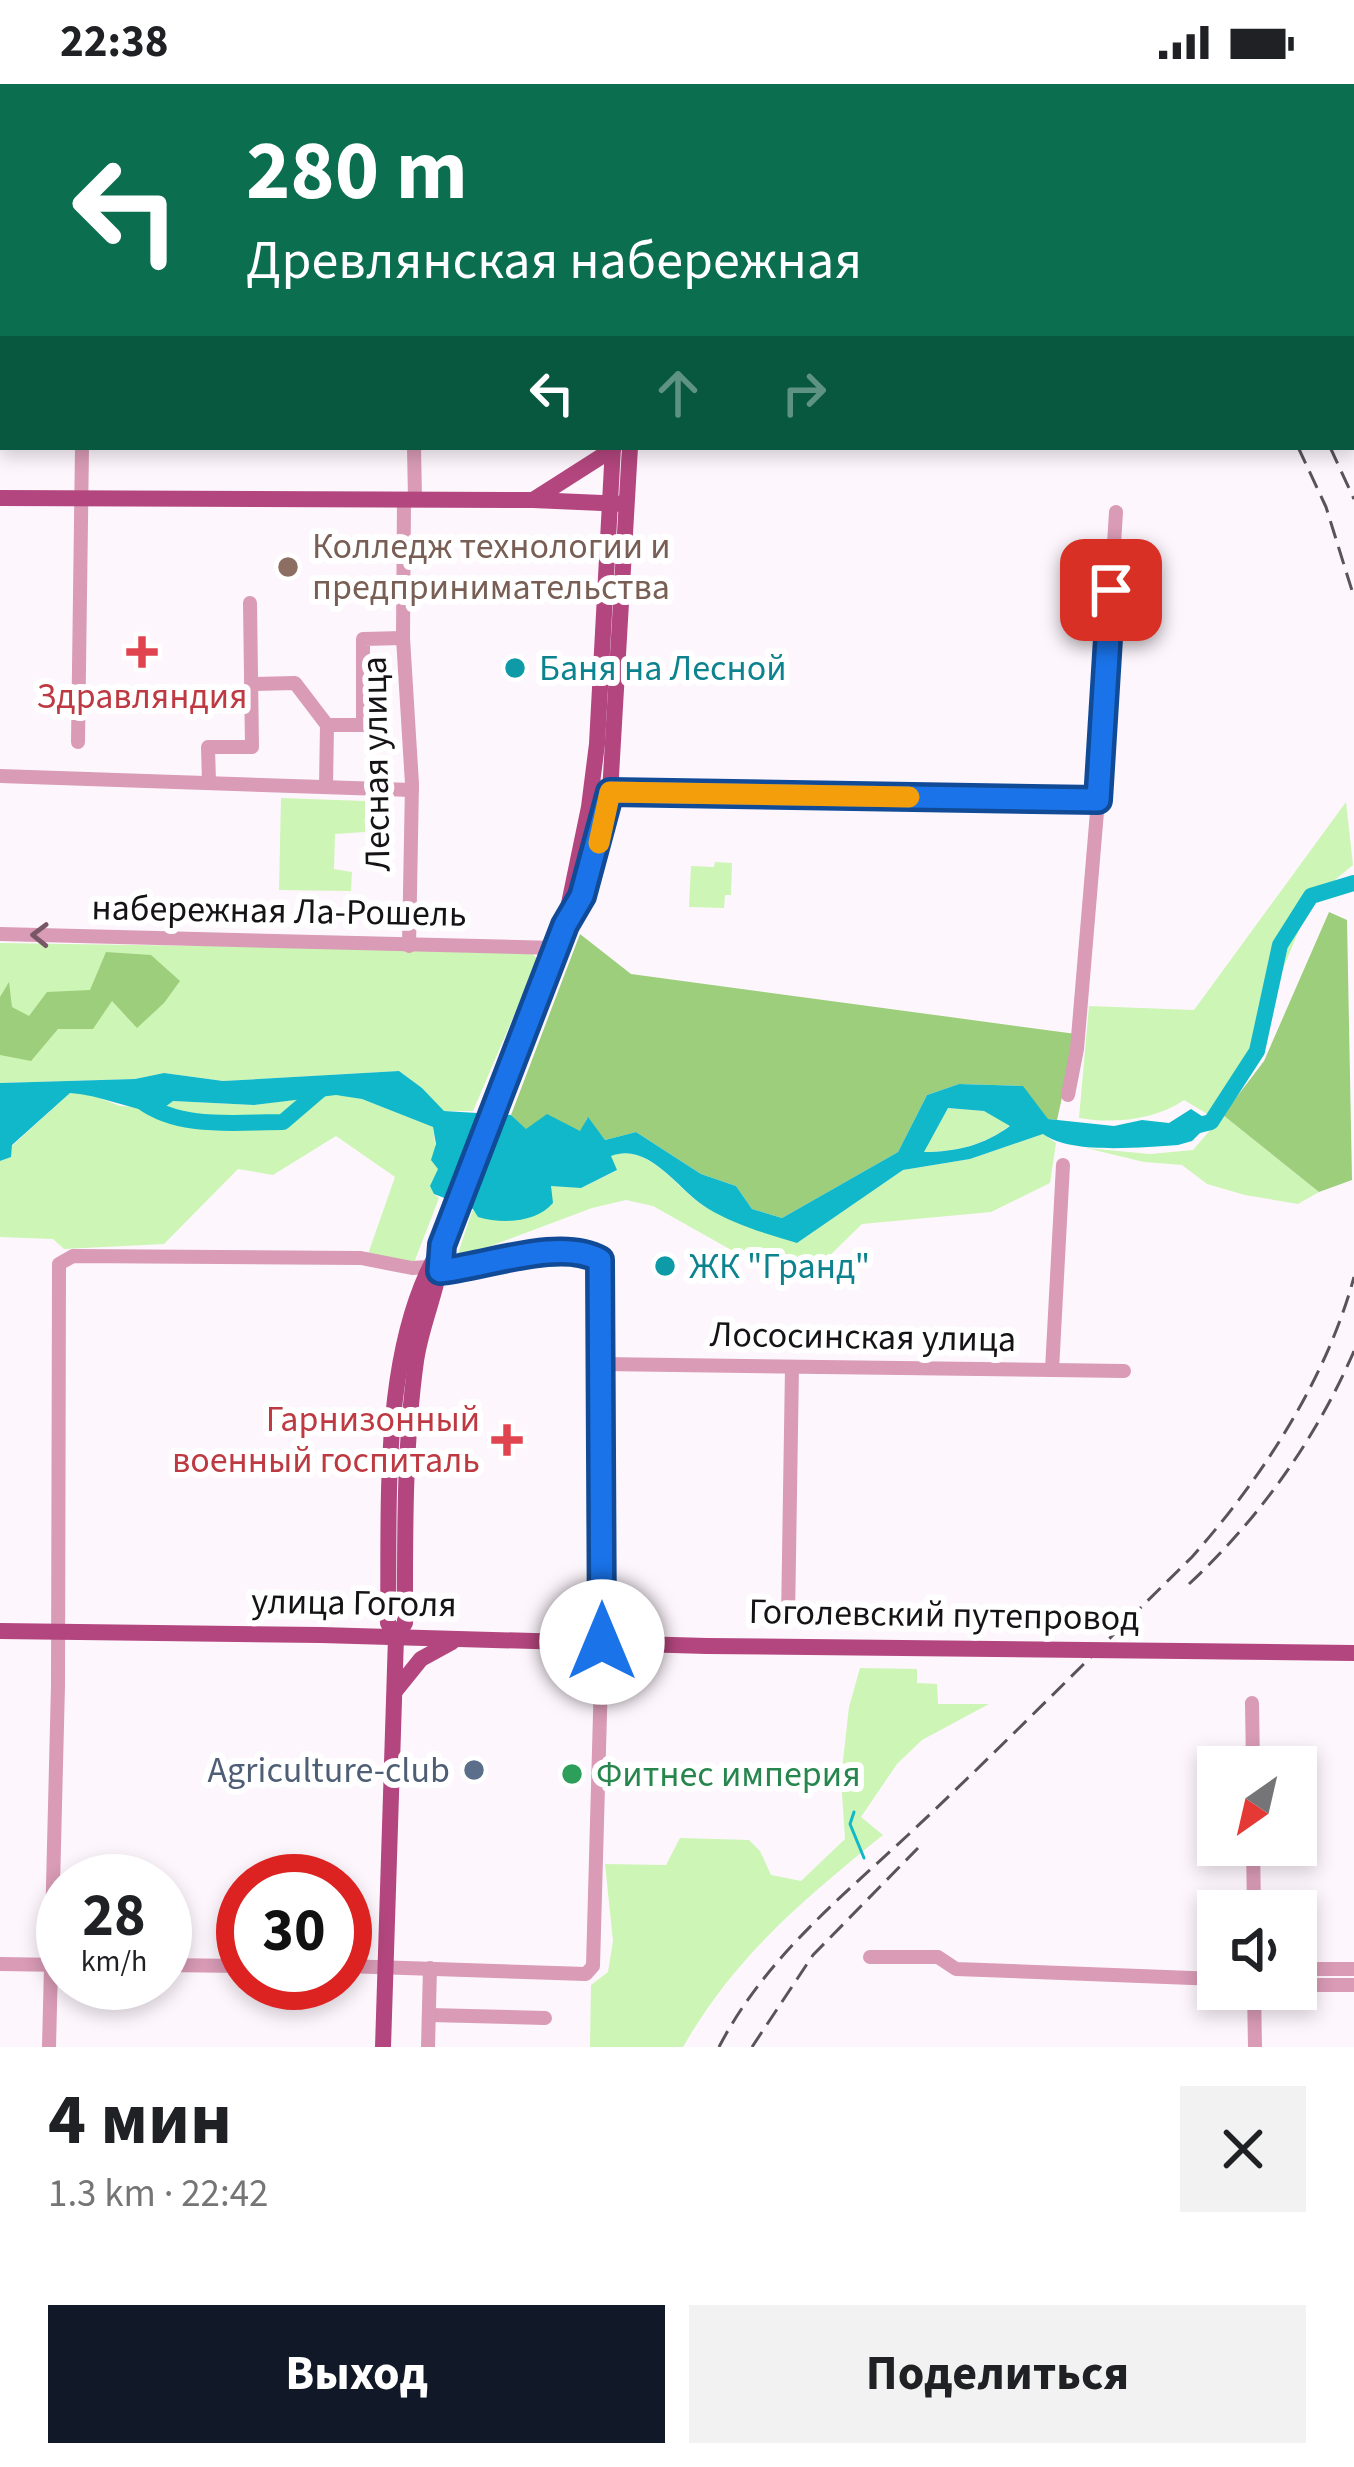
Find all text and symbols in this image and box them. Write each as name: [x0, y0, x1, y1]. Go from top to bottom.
text: 22:38: [60, 10, 169, 74]
text: 280 m: [246, 112, 468, 232]
icon: left: [48, 132, 204, 288]
text: Древлянская набережная: [246, 223, 862, 300]
icon: left: [519, 360, 585, 426]
icon: ahead: [645, 360, 711, 426]
icon: right: [771, 360, 837, 426]
place label: Колледж технологии и предпринимательства: [312, 521, 671, 613]
pin: [1060, 539, 1162, 641]
marker: Колледж технологии и предпринимательства: [275, 554, 301, 580]
icon: arrive: [1078, 557, 1144, 623]
marker: Здравляндия: [126, 636, 158, 668]
place label: Баня на Лесной: [539, 643, 787, 694]
marker: Баня на Лесной: [502, 655, 528, 681]
street label: Лесная улица: [349, 656, 403, 872]
place label: Здравляндия: [36, 671, 248, 722]
street label: набережная Ла-Рошель: [91, 882, 467, 940]
one-way arrow: [30, 923, 49, 949]
place label: ЖК "Гранд": [689, 1241, 870, 1292]
marker: ЖК "Гранд": [652, 1253, 678, 1279]
street label: Лососинская улица: [709, 1309, 1017, 1365]
place label: Гарнизонный военный госпиталь: [172, 1394, 480, 1486]
marker: Гарнизонный военный госпиталь: [491, 1424, 523, 1456]
street label: улица Гоголя: [251, 1576, 457, 1630]
position arrow: [539, 1579, 665, 1705]
street label: Гоголевский путепровод: [748, 1586, 1140, 1644]
place label: Agriculture-club: [207, 1745, 450, 1796]
north arrow: [1197, 1746, 1317, 1866]
map controls: [1197, 1746, 1317, 2010]
place label: Фитнес империя: [596, 1749, 861, 1800]
marker: Agriculture-club: [461, 1757, 487, 1783]
marker: Фитнес империя: [559, 1761, 585, 1787]
speed limit sign: 30: [216, 1854, 372, 2010]
text: 28: [82, 1874, 146, 1959]
button: sound: [1197, 1890, 1317, 2010]
text: km/h: [81, 1940, 147, 1983]
text: 4 мин: [48, 2069, 232, 2172]
button: close: [1180, 2086, 1306, 2212]
text: 1.3 km · 22:42: [48, 2166, 268, 2222]
button: Выход: [48, 2305, 665, 2443]
button: Поделиться: [689, 2305, 1306, 2443]

